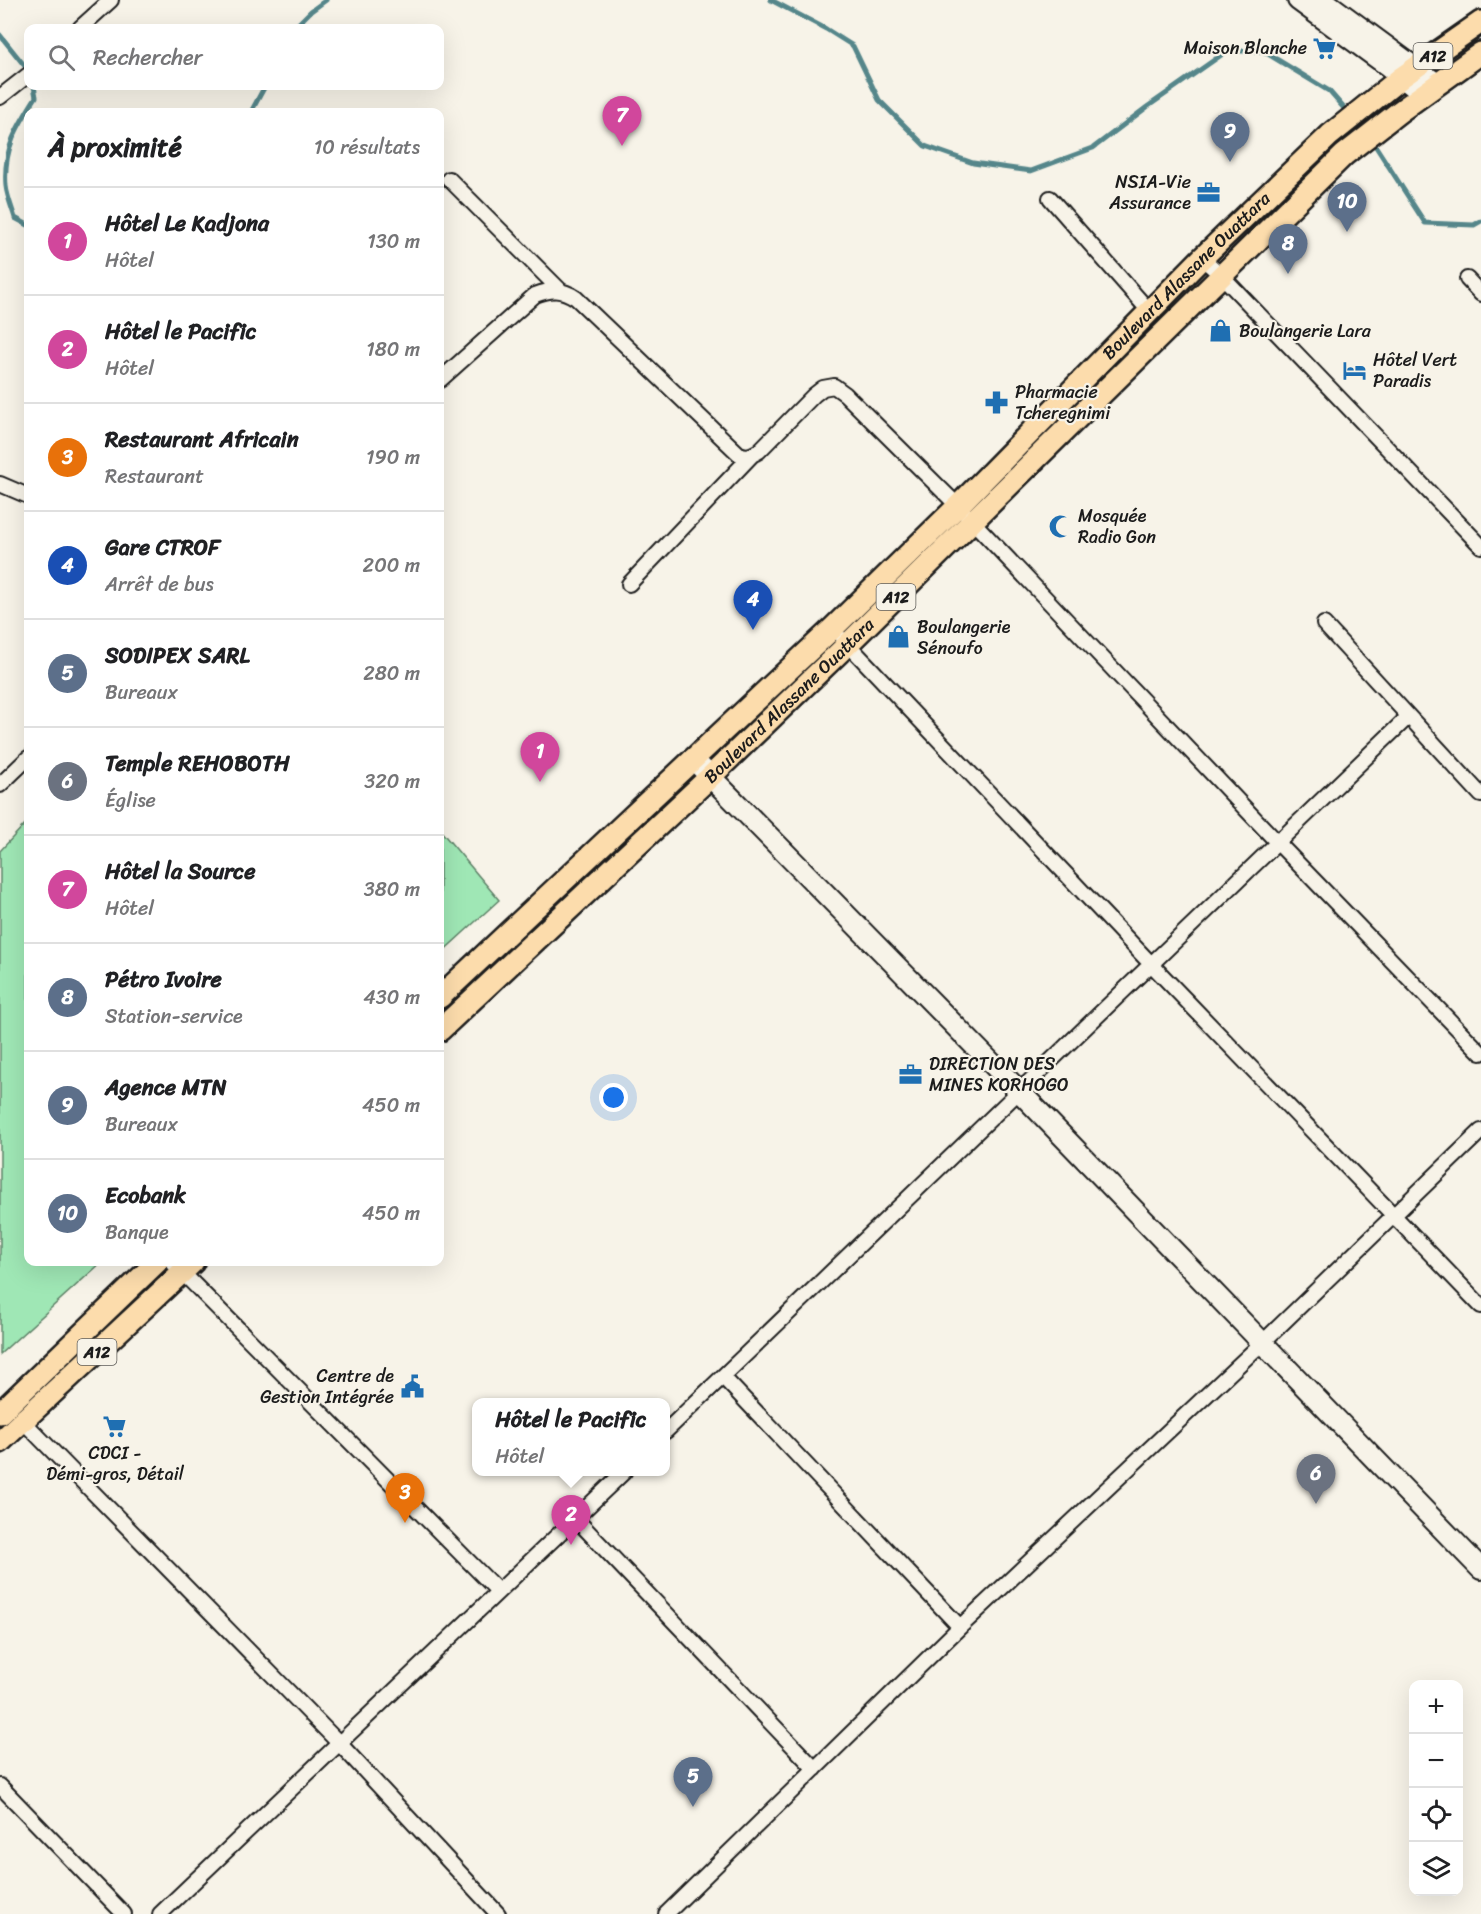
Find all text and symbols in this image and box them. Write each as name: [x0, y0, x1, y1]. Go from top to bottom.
search box: [24, 24, 444, 90]
place label: Maison Blanche: [1184, 32, 1307, 64]
supermarket icon: Maison Blanche: [1312, 35, 1338, 61]
text: Rechercher: [93, 38, 203, 77]
icon: search: [45, 41, 78, 74]
road number: A12: [1414, 43, 1452, 69]
pin: 7: [602, 96, 642, 146]
pin: 9: [1210, 112, 1250, 162]
text: À proximité: [48, 124, 182, 170]
text: 10 résultats: [314, 130, 420, 165]
place label: NSIA-Vie Assurance: [1108, 166, 1191, 219]
office icon: NSIA-Vie Assurance: [1196, 179, 1222, 205]
pin: 10: [1328, 182, 1366, 232]
street label: Boulevard Alassane Ouattara: [1094, 183, 1279, 367]
text: Hôtel Le Kadjona: [105, 204, 269, 243]
text: 1: [63, 224, 72, 259]
text: 130 m: [367, 224, 420, 259]
pin: 8: [1268, 224, 1308, 274]
text: Hôtel: [105, 243, 154, 278]
text: Hôtel le Pacific: [105, 312, 257, 351]
place label: Boulangerie Lara: [1239, 315, 1372, 347]
shop icon: Boulangerie Lara: [1208, 318, 1234, 344]
text: 2: [62, 332, 73, 367]
text: 180 m: [366, 332, 420, 367]
place label: Hôtel Vert Paradis: [1373, 344, 1457, 397]
text: Hôtel: [105, 351, 154, 386]
hotel icon: Hôtel Vert Paradis: [1342, 357, 1368, 383]
place label: Pharmacie Tcheregnimi: [1015, 376, 1111, 429]
pharmacy icon: Pharmacie Tcheregnimi: [984, 389, 1010, 415]
text: Restaurant Africain: [105, 420, 299, 459]
text: 3: [62, 440, 73, 475]
text: 190 m: [366, 440, 420, 475]
text: Restaurant: [105, 459, 204, 494]
place label: Mosquée Radio Gon: [1078, 500, 1156, 553]
mosque icon: Mosquée Radio Gon: [1047, 513, 1073, 539]
text: Gare CTROF: [105, 528, 220, 567]
text: 4: [61, 548, 74, 583]
text: 200 m: [363, 548, 420, 583]
text: Arrêt de bus: [105, 567, 214, 602]
pin: 4: [734, 580, 772, 630]
road number: A12: [876, 584, 916, 610]
street label: Boulevard Alassane Ouattara: [696, 609, 883, 791]
place label: Boulangerie Sénoufo: [917, 611, 1011, 664]
shop icon: Boulangerie Sénoufo: [886, 624, 912, 650]
text: SODIPEX SARL: [105, 636, 250, 675]
text: 5: [61, 656, 74, 691]
text: 280 m: [363, 656, 420, 691]
text: Bureaux: [105, 675, 178, 710]
pin: 1: [520, 732, 560, 782]
text: Temple REHOBOTH: [105, 744, 290, 783]
text: 6: [62, 764, 73, 799]
text: 320 m: [364, 764, 420, 799]
text: Église: [105, 783, 156, 818]
text: Hôtel la Source: [105, 852, 256, 891]
text: 7: [62, 872, 73, 907]
text: 380 m: [364, 872, 420, 907]
text: Hôtel: [105, 891, 154, 926]
text: Pétro Ivoire: [105, 960, 222, 999]
text: 8: [61, 980, 74, 1015]
text: 430 m: [363, 980, 420, 1015]
text: Station-service: [105, 999, 243, 1034]
place label: DIRECTION DES MINES KORHOGO: [929, 1048, 1069, 1101]
office icon: DIRECTION DES MINES KORHOGO: [898, 1061, 924, 1087]
text: Agence MTN: [105, 1068, 227, 1107]
your location: [599, 1083, 628, 1112]
text: 9: [61, 1088, 74, 1123]
text: 450 m: [362, 1088, 420, 1123]
text: Bureaux: [105, 1107, 178, 1142]
text: Ecobank: [105, 1176, 186, 1215]
text: 10: [57, 1196, 78, 1231]
text: 450 m: [362, 1196, 420, 1231]
text: Banque: [105, 1215, 169, 1250]
road number: A12: [78, 1339, 116, 1365]
place label: Centre de Gestion Intégrée: [260, 1360, 394, 1413]
public building icon: Centre de Gestion Intégrée: [399, 1373, 425, 1399]
popup: [472, 1398, 670, 1476]
text: Hôtel le Pacific: [495, 1400, 647, 1439]
supermarket icon: CDCI - Démi-gros, Détail: [102, 1414, 128, 1440]
place label: CDCI - Démi-gros, Détail: [46, 1437, 185, 1490]
text: Hôtel: [495, 1439, 544, 1474]
pin: 6: [1296, 1454, 1336, 1504]
pin: 3: [386, 1474, 424, 1523]
pin: 2: [552, 1496, 590, 1545]
map controls: [1409, 1680, 1463, 1896]
button: +: [1409, 1680, 1463, 1734]
button: −: [1409, 1734, 1463, 1788]
pin: 5: [674, 1758, 712, 1807]
button: locate: [1409, 1788, 1463, 1842]
button: layers: [1409, 1842, 1463, 1896]

